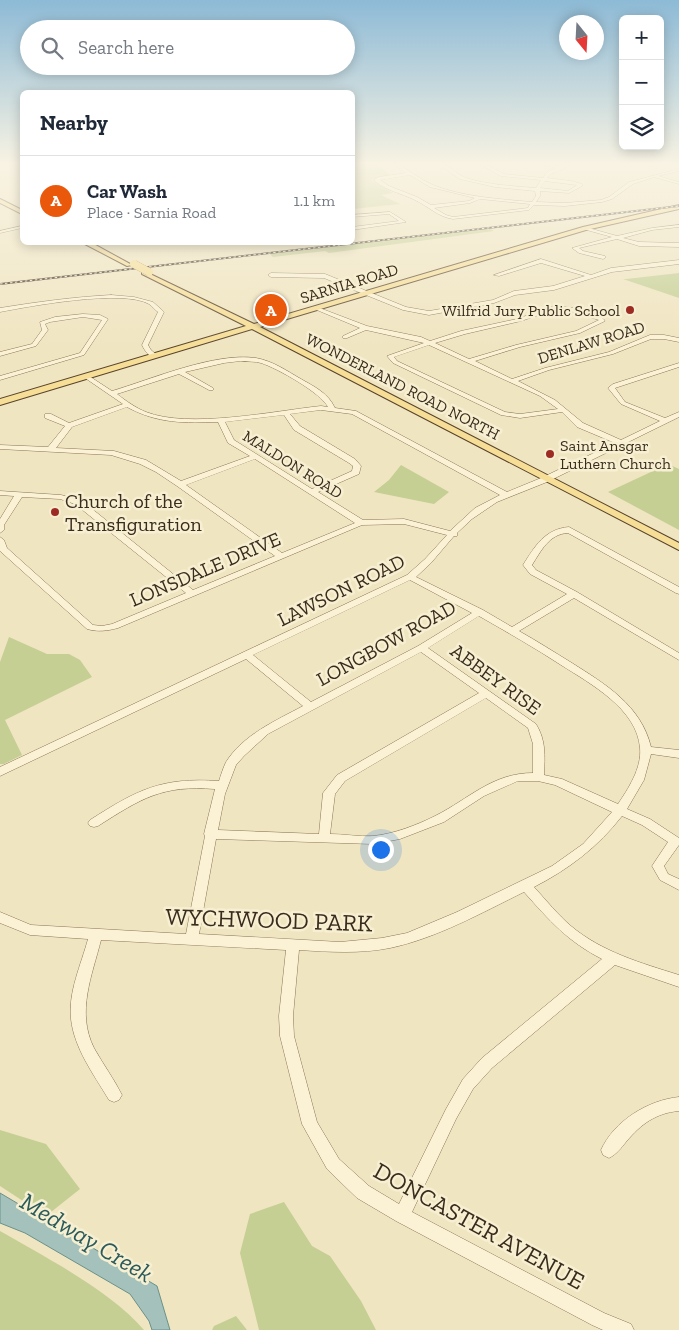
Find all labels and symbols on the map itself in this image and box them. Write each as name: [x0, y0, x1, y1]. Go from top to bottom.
north arrow: [559, 15, 604, 60]
street label: SARNIA ROAD: [298, 260, 400, 307]
pin: A: [255, 291, 287, 329]
place label: Wilfrid Jury Public School: [442, 301, 620, 320]
marker: Wilfrid Jury Public School: [624, 304, 636, 316]
street label: DENLAW ROAD: [535, 317, 647, 368]
street label: WONDERLAND ROAD NORTH: [303, 329, 503, 444]
street label: MALDON ROAD: [239, 426, 346, 503]
place label: Saint Ansgar Luthern Church: [560, 436, 671, 473]
marker: Saint Ansgar Luthern Church: [544, 448, 556, 460]
place label: Church of the Transfiguration: [65, 489, 202, 536]
marker: Church of the Transfiguration: [49, 506, 61, 518]
street label: LONSDALE DRIVE: [126, 526, 284, 612]
street label: LAWSON ROAD: [273, 549, 409, 631]
street label: LONGBOW ROAD: [312, 595, 460, 691]
street label: ABBEY RISE: [446, 638, 546, 720]
your location: [368, 837, 394, 863]
street label: WYCHWOOD PARK: [165, 901, 374, 938]
street label: DONCASTER AVENUE: [369, 1156, 590, 1296]
water label: Medway Creek: [15, 1186, 159, 1288]

